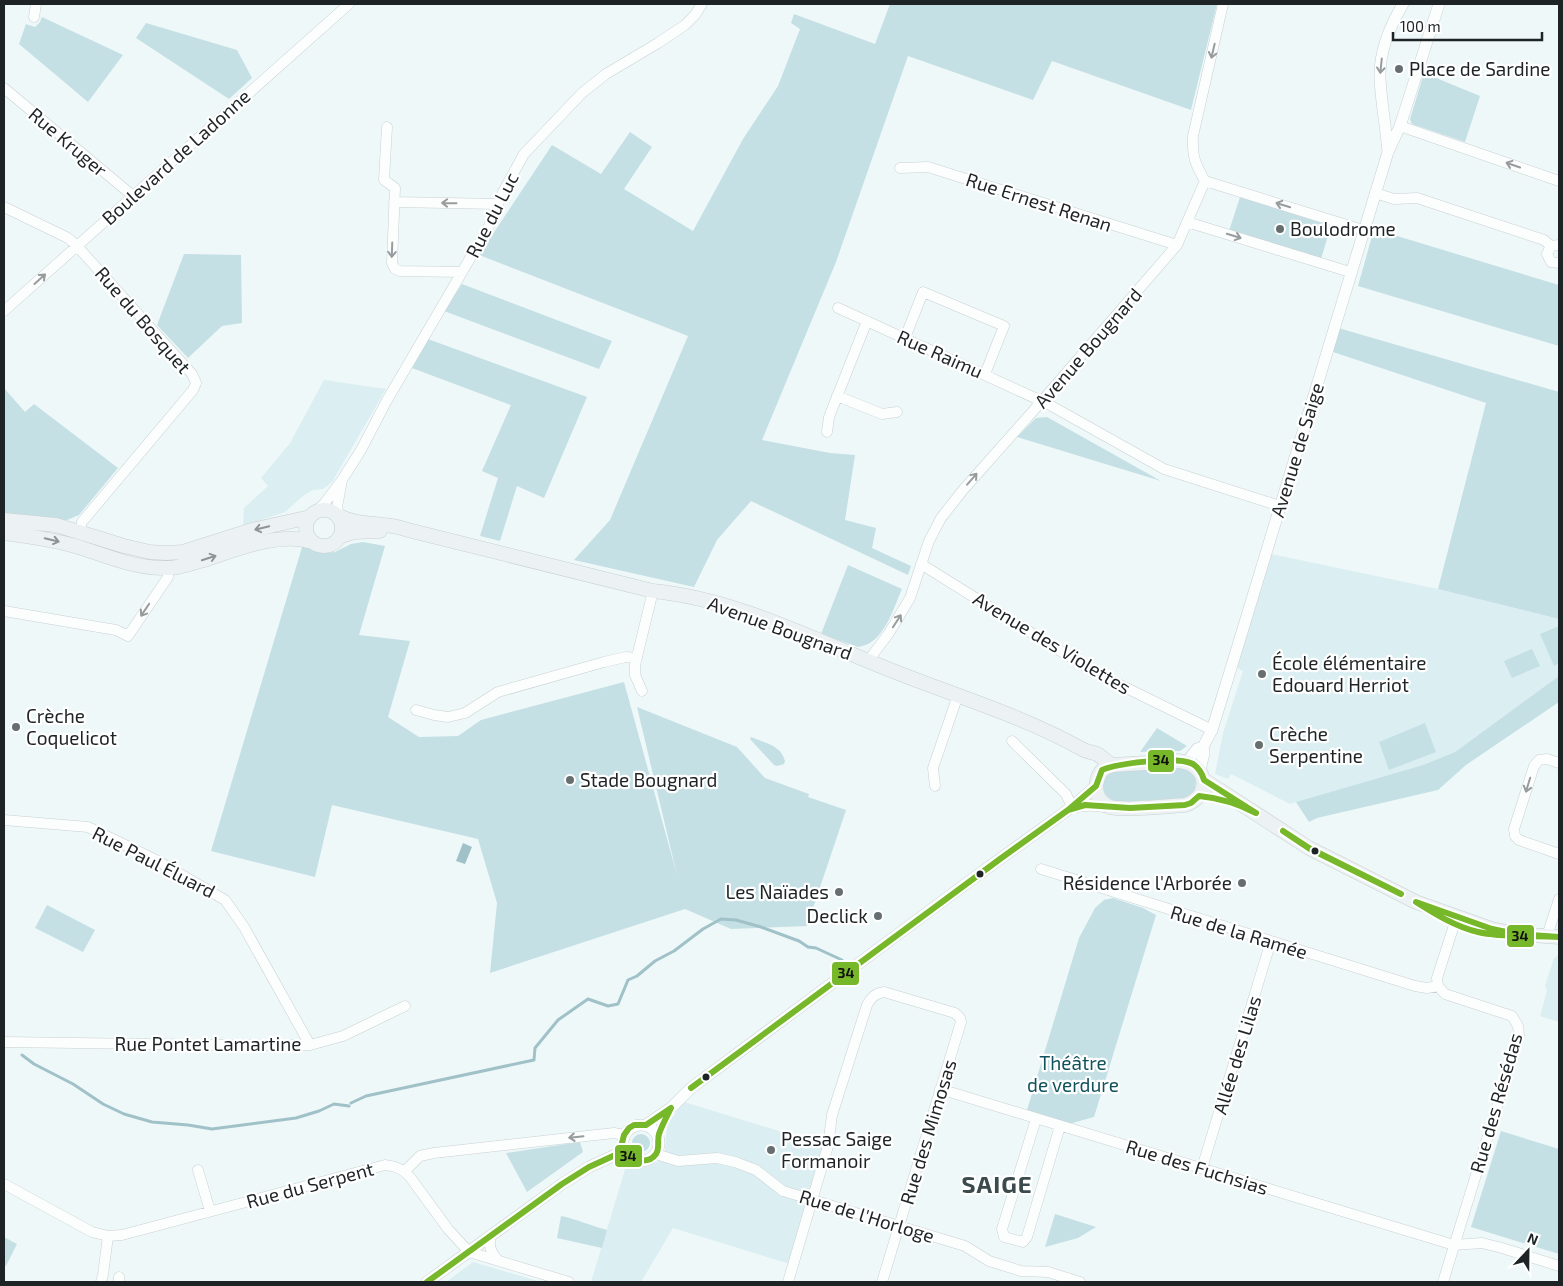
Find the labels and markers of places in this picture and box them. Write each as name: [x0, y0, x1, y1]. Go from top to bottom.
place label: Place de Sardine: [1409, 57, 1551, 80]
marker: Place de Sardine: [1393, 63, 1405, 75]
place label: Boulodrome: [1290, 217, 1396, 240]
marker: Boulodrome: [1274, 223, 1286, 235]
place label: École élémentaire Edouard Herriot: [1272, 651, 1427, 696]
marker: École élémentaire Edouard Herriot: [1256, 668, 1268, 680]
place label: Crèche Coquelicot: [26, 704, 117, 749]
marker: Crèche Coquelicot: [10, 721, 22, 733]
place label: Crèche Serpentine: [1269, 722, 1363, 767]
marker: Crèche Serpentine: [1253, 739, 1265, 751]
place label: Stade Bougnard: [580, 768, 717, 791]
marker: Stade Bougnard: [564, 774, 576, 786]
unlabelled marker: [1310, 846, 1320, 856]
unlabelled marker: [975, 869, 985, 879]
place label: Résidence l'Arborée: [1063, 871, 1232, 894]
marker: Résidence l'Arborée: [1236, 877, 1248, 889]
place label: Les Naïades: [725, 880, 829, 903]
marker: Les Naïades: [833, 886, 845, 898]
place label: Declick: [807, 904, 868, 927]
marker: Declick: [872, 910, 884, 922]
unlabelled marker: [701, 1072, 711, 1082]
place label: Pessac Saige Formanoir: [781, 1127, 892, 1172]
marker: Pessac Saige Formanoir: [765, 1144, 777, 1156]

